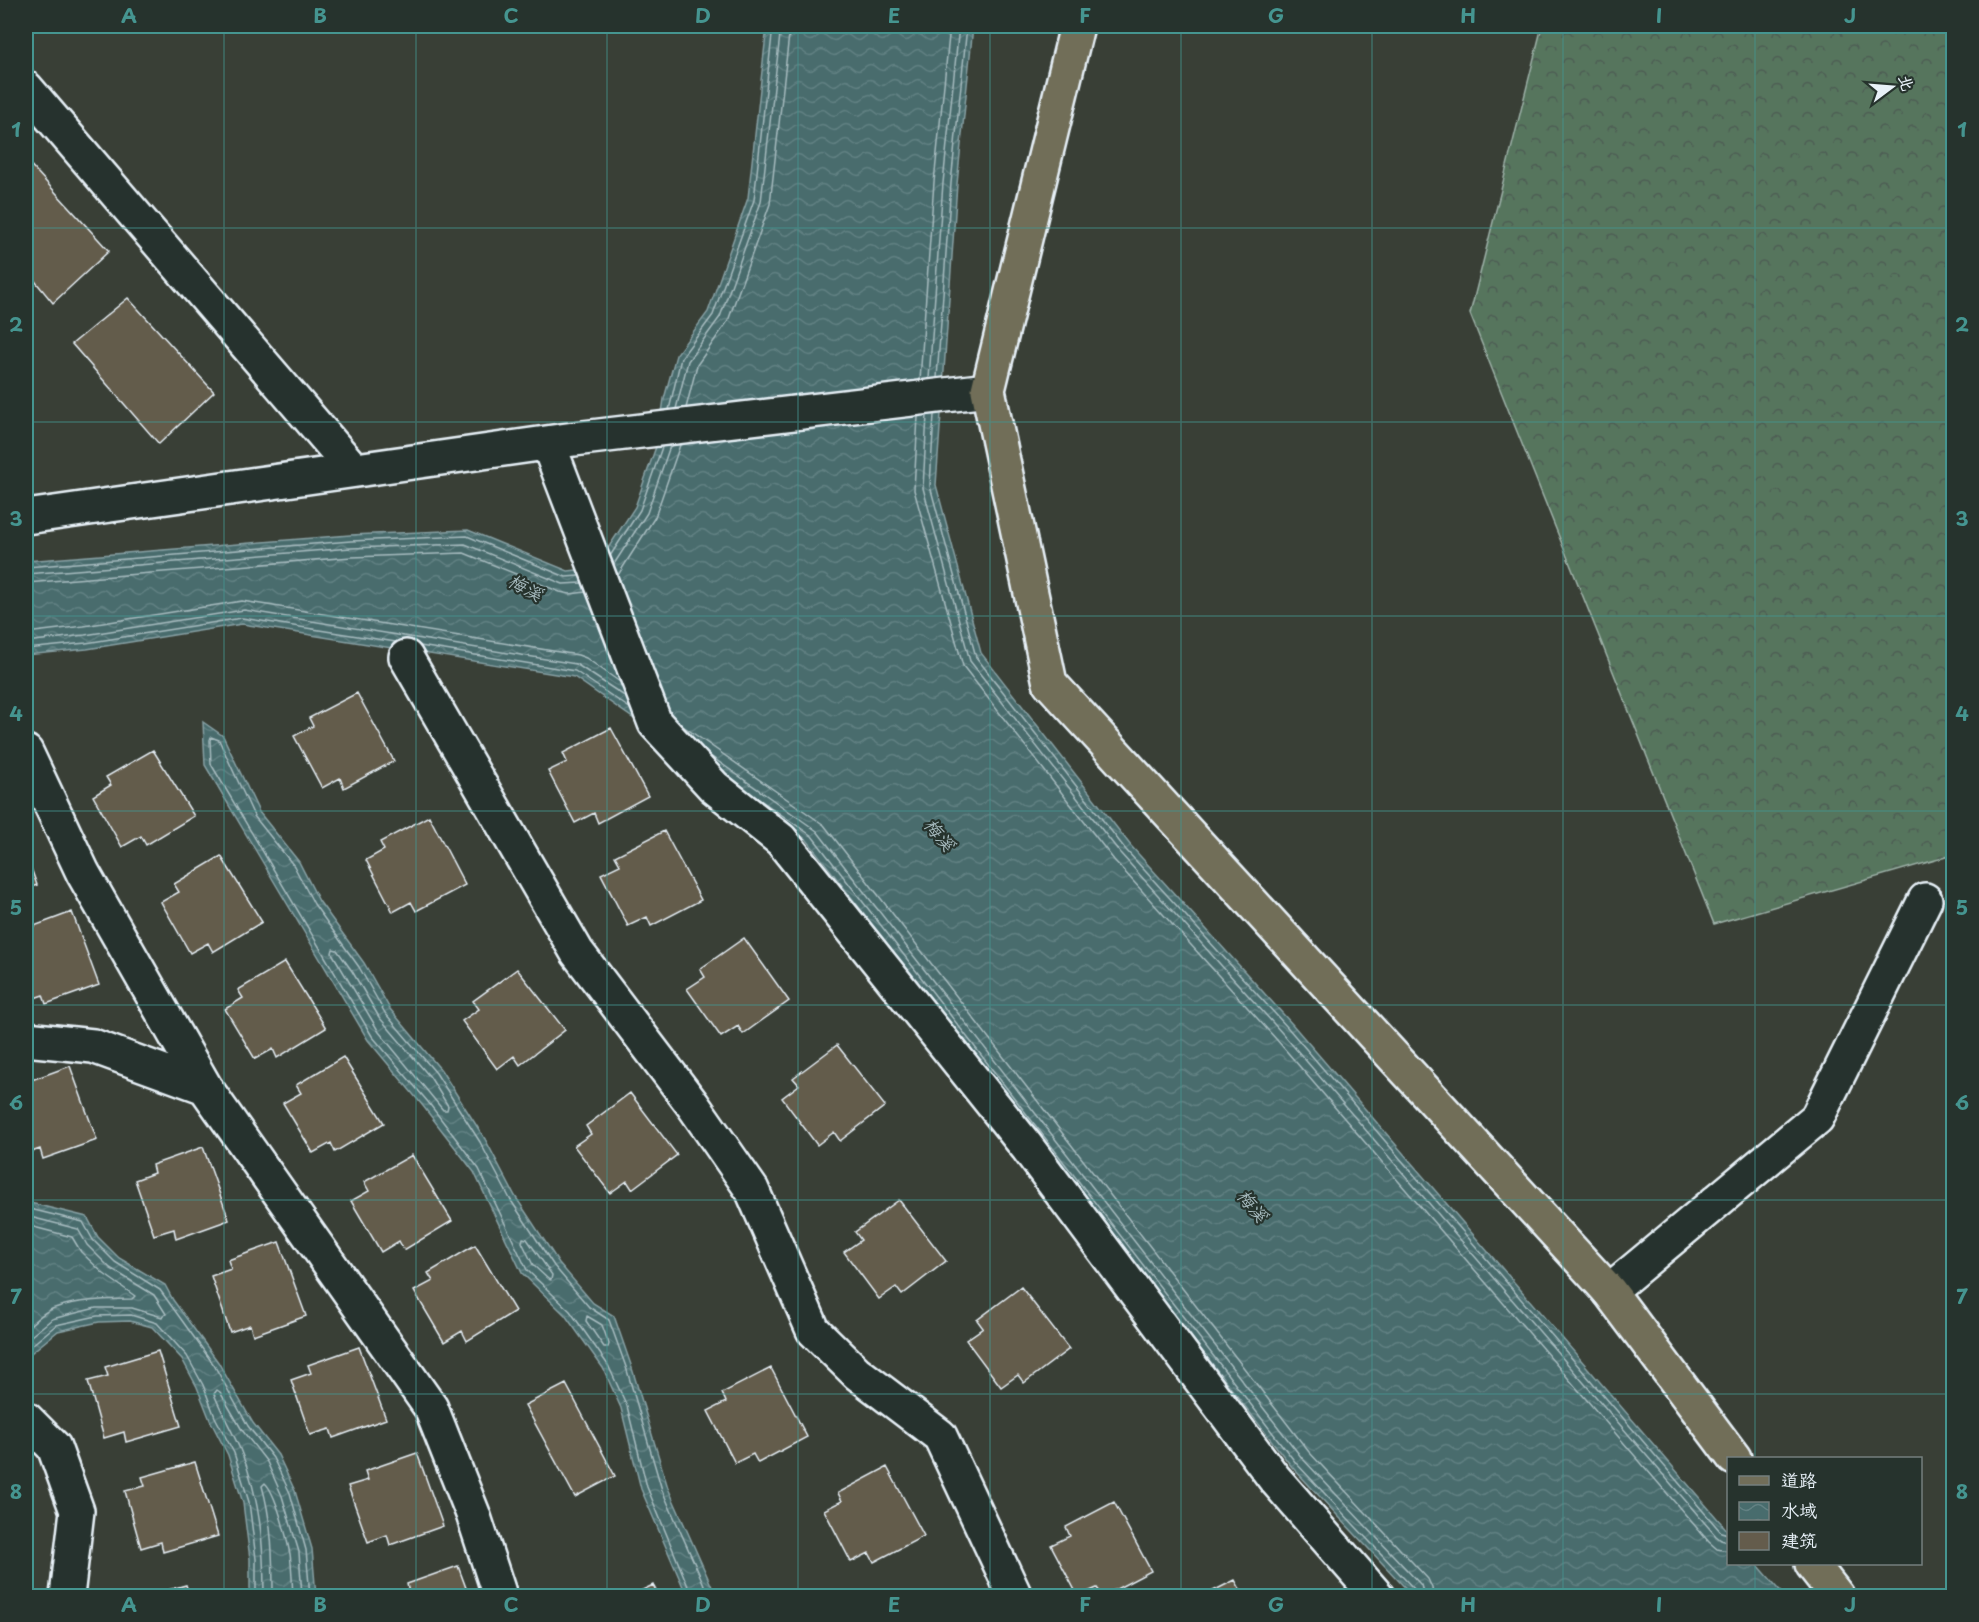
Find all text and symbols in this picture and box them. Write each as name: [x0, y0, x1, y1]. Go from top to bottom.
text: A: [121, 0, 137, 30]
text: B: [313, 0, 327, 30]
text: C: [503, 0, 519, 30]
text: D: [695, 0, 711, 30]
text: E: [888, 0, 900, 30]
text: F: [1079, 0, 1091, 30]
text: G: [1268, 0, 1284, 30]
text: H: [1460, 0, 1476, 30]
text: I: [1656, 0, 1662, 30]
text: J: [1844, 0, 1856, 30]
north arrow: [1862, 57, 1922, 117]
text: 北: [1894, 72, 1921, 94]
text: 1: [11, 114, 21, 144]
text: 1: [1957, 114, 1967, 144]
text: 2: [9, 309, 23, 339]
text: 2: [1955, 309, 1969, 339]
text: 3: [9, 503, 23, 533]
text: 3: [1955, 503, 1969, 533]
water label: 梅溪: [503, 566, 549, 608]
text: 4: [9, 698, 23, 728]
text: 4: [1955, 698, 1969, 728]
water label: 梅溪: [918, 812, 963, 857]
text: 5: [10, 892, 22, 922]
text: 5: [1956, 892, 1968, 922]
text: 6: [9, 1087, 23, 1117]
text: 6: [1955, 1087, 1969, 1117]
water label: 梅溪: [1231, 1183, 1276, 1228]
text: 7: [10, 1281, 22, 1311]
text: 7: [1956, 1281, 1968, 1311]
legend: [1727, 1457, 1922, 1565]
text: 道路: [1781, 1466, 1817, 1493]
text: 8: [10, 1476, 22, 1506]
text: 8: [1956, 1476, 1968, 1506]
text: 水域: [1781, 1496, 1817, 1523]
text: 建筑: [1781, 1526, 1817, 1553]
text: A: [121, 1589, 137, 1619]
text: B: [313, 1589, 327, 1619]
text: C: [503, 1589, 519, 1619]
text: D: [695, 1589, 711, 1619]
text: E: [888, 1589, 900, 1619]
text: F: [1079, 1589, 1091, 1619]
text: G: [1268, 1589, 1284, 1619]
text: H: [1460, 1589, 1476, 1619]
text: I: [1656, 1589, 1662, 1619]
text: J: [1844, 1589, 1856, 1619]

